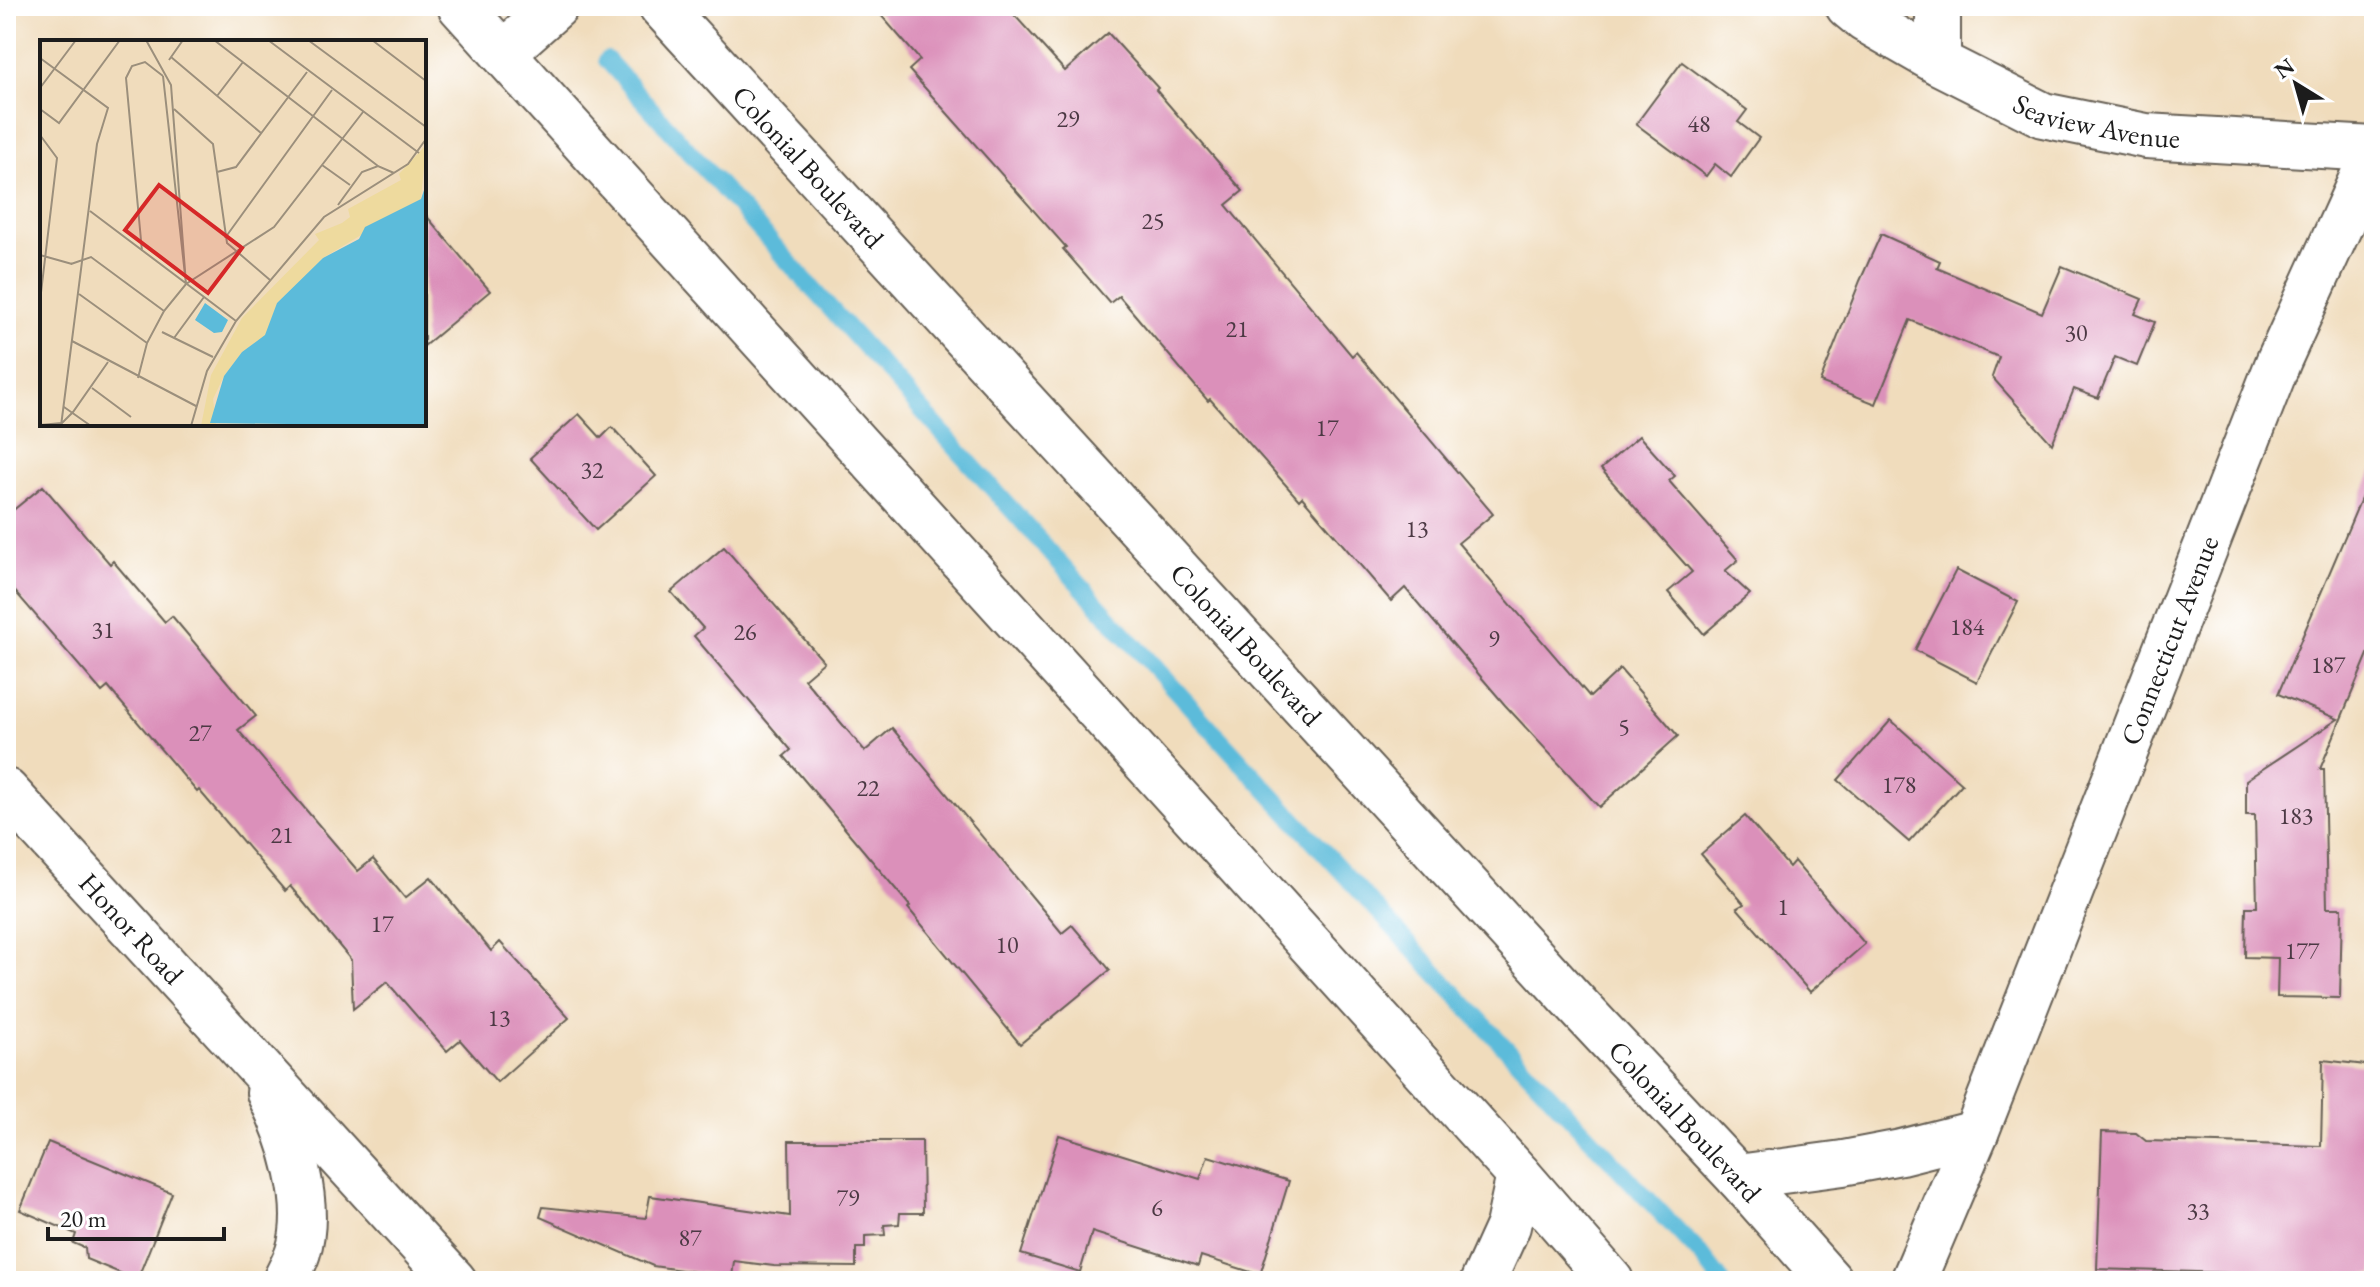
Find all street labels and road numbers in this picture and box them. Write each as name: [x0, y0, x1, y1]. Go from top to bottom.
street label: Colonial Boulevard: [725, 78, 893, 256]
street label: Seaview Avenue: [2007, 85, 2181, 156]
street label: Connecticut Avenue: [2112, 530, 2226, 750]
street label: Colonial Boulevard: [1163, 555, 1331, 734]
street label: Honor Road: [71, 865, 192, 992]
street label: Colonial Boulevard: [1601, 1032, 1770, 1210]

